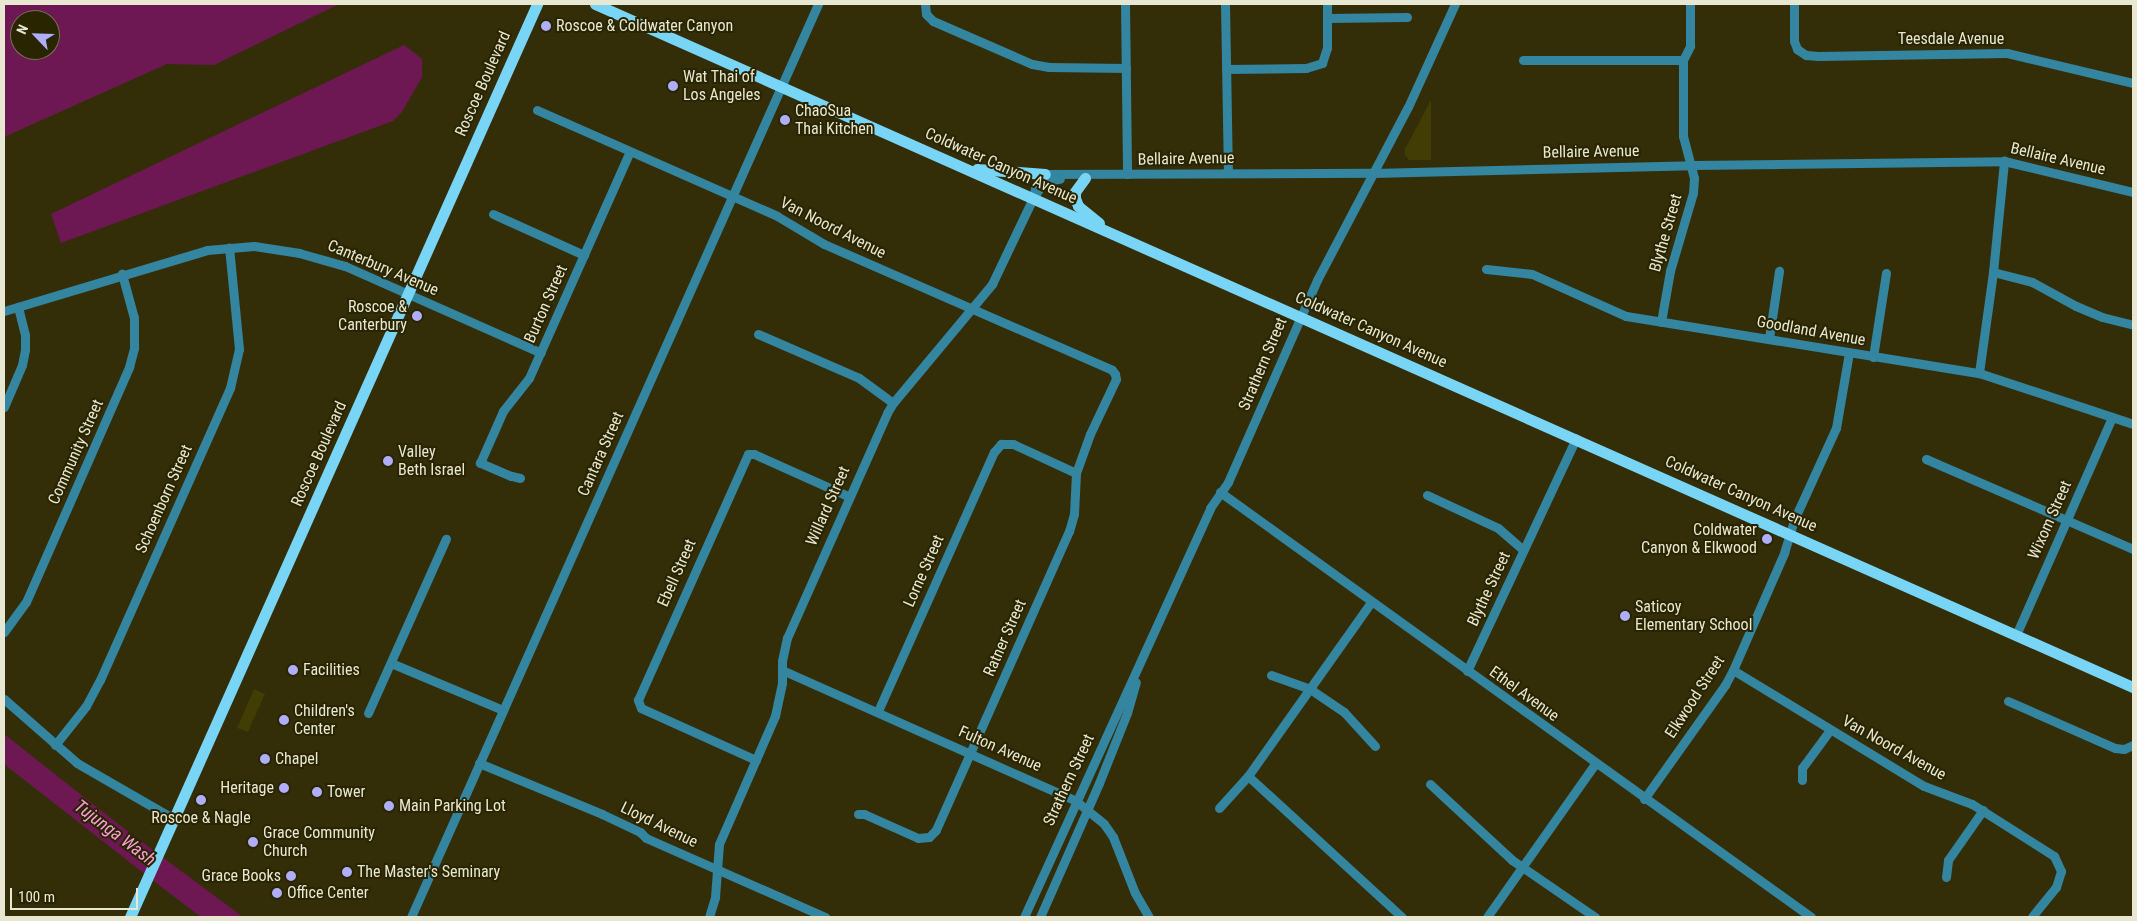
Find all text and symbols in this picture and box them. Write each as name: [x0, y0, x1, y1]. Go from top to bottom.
north arrow: [10, 10, 60, 60]
place label: Roscoe & Coldwater Canyon: [556, 16, 733, 36]
marker: Roscoe & Coldwater Canyon: [540, 20, 552, 32]
text: N: [13, 22, 31, 36]
street label: Roscoe Boulevard: [451, 28, 515, 140]
street label: Teesdale Avenue: [1898, 29, 2004, 49]
place label: Wat Thai of Los Angeles: [683, 67, 760, 105]
marker: Wat Thai of Los Angeles: [667, 80, 679, 92]
place label: ChaoSua Thai Kitchen: [795, 101, 874, 139]
marker: ChaoSua Thai Kitchen: [779, 114, 791, 126]
street label: Coldwater Canyon Avenue: [922, 124, 1080, 208]
street label: Bellaire Avenue: [2009, 139, 2107, 179]
street label: Bellaire Avenue: [1542, 142, 1640, 162]
street label: Bellaire Avenue: [1137, 149, 1235, 169]
street label: Blythe Street: [1646, 192, 1686, 274]
street label: Van Noord Avenue: [777, 193, 889, 263]
street label: Canterbury Avenue: [325, 236, 441, 300]
street label: Burton Street: [520, 262, 572, 346]
street label: Coldwater Canyon Avenue: [1292, 288, 1450, 372]
place label: Roscoe & Canterbury: [338, 297, 407, 335]
marker: Roscoe & Canterbury: [411, 310, 423, 322]
street label: Goodland Avenue: [1755, 312, 1867, 350]
street label: Strathern Street: [1235, 315, 1291, 413]
street label: Community Street: [44, 397, 108, 507]
street label: Roscoe Boulevard: [287, 398, 351, 510]
street label: Cantara Street: [574, 409, 628, 499]
street label: Schoenborn Street: [132, 442, 196, 556]
place label: Valley Beth Israel: [398, 442, 465, 480]
street label: Coldwater Canyon Avenue: [1662, 452, 1820, 536]
marker: Valley Beth Israel: [382, 455, 394, 467]
street label: Willard Street: [802, 463, 854, 549]
street label: Wixom Street: [2024, 478, 2076, 562]
place label: Coldwater Canyon & Elkwood: [1641, 520, 1757, 558]
street label: Lorne Street: [900, 532, 948, 610]
marker: Coldwater Canyon & Elkwood: [1761, 533, 1773, 545]
street label: Ebell Street: [654, 536, 700, 610]
street label: Blythe Street: [1463, 549, 1515, 629]
street label: Ratner Street: [980, 597, 1030, 679]
place label: Saticoy Elementary School: [1635, 597, 1752, 635]
marker: Saticoy Elementary School: [1619, 610, 1631, 622]
street label: Elkwood Street: [1661, 652, 1729, 742]
place label: Facilities: [303, 660, 360, 680]
street label: Ethel Avenue: [1485, 662, 1563, 726]
marker: Facilities: [287, 664, 299, 676]
place label: Children's Center: [294, 701, 355, 739]
street label: Van Noord Avenue: [1839, 711, 1949, 785]
marker: Children's Center: [278, 714, 290, 726]
street label: Fulton Avenue: [955, 722, 1045, 776]
street label: Strathern Street: [1039, 731, 1099, 829]
place label: Chapel: [275, 749, 319, 769]
marker: Chapel: [259, 753, 271, 765]
place label: Heritage: [220, 778, 274, 798]
marker: Heritage: [278, 782, 290, 794]
place label: Tower: [327, 782, 365, 802]
marker: Tower: [311, 786, 323, 798]
marker: Roscoe & Nagle: [195, 794, 207, 806]
water label: Tujunga Wash: [70, 795, 160, 871]
place label: Main Parking Lot: [399, 796, 506, 816]
street label: Lloyd Avenue: [617, 798, 701, 852]
marker: Main Parking Lot: [383, 800, 395, 812]
place label: Roscoe & Nagle: [151, 808, 251, 828]
place label: Grace Community Church: [263, 823, 375, 861]
marker: Grace Community Church: [247, 836, 259, 848]
place label: The Master's Seminary: [357, 862, 500, 882]
place label: Grace Books: [201, 866, 281, 886]
marker: The Master's Seminary: [341, 866, 353, 878]
marker: Grace Books: [285, 870, 297, 882]
scale bar: [12, 878, 140, 910]
place label: Office Center: [287, 883, 369, 903]
marker: Office Center: [271, 887, 283, 899]
text: 100 m: [18, 888, 55, 906]

